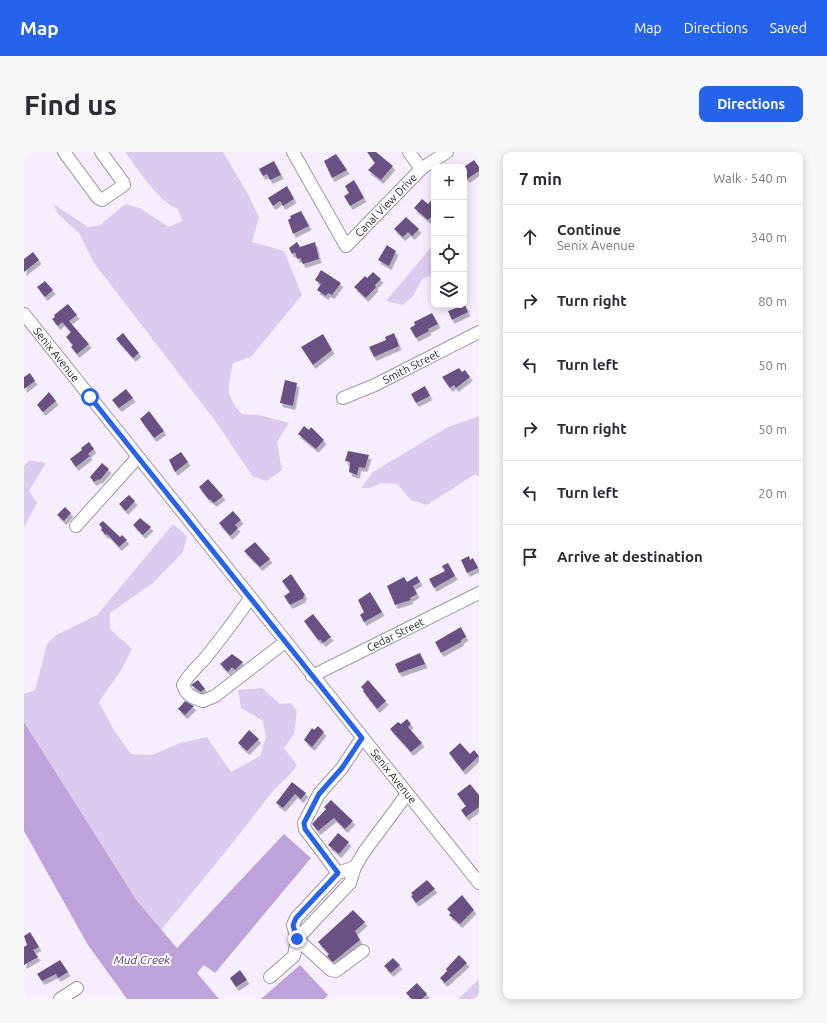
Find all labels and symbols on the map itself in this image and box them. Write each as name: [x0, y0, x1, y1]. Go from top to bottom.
street label: Canal View Drive: [353, 171, 419, 239]
street label: Senix Avenue: [31, 325, 82, 384]
street label: Smith Street: [381, 347, 442, 386]
route start: [81, 388, 99, 406]
street label: Cedar Street: [365, 615, 426, 654]
street label: Senix Avenue: [368, 747, 419, 806]
route end: [288, 930, 306, 948]
water label: Mud Creek: [114, 953, 171, 966]

